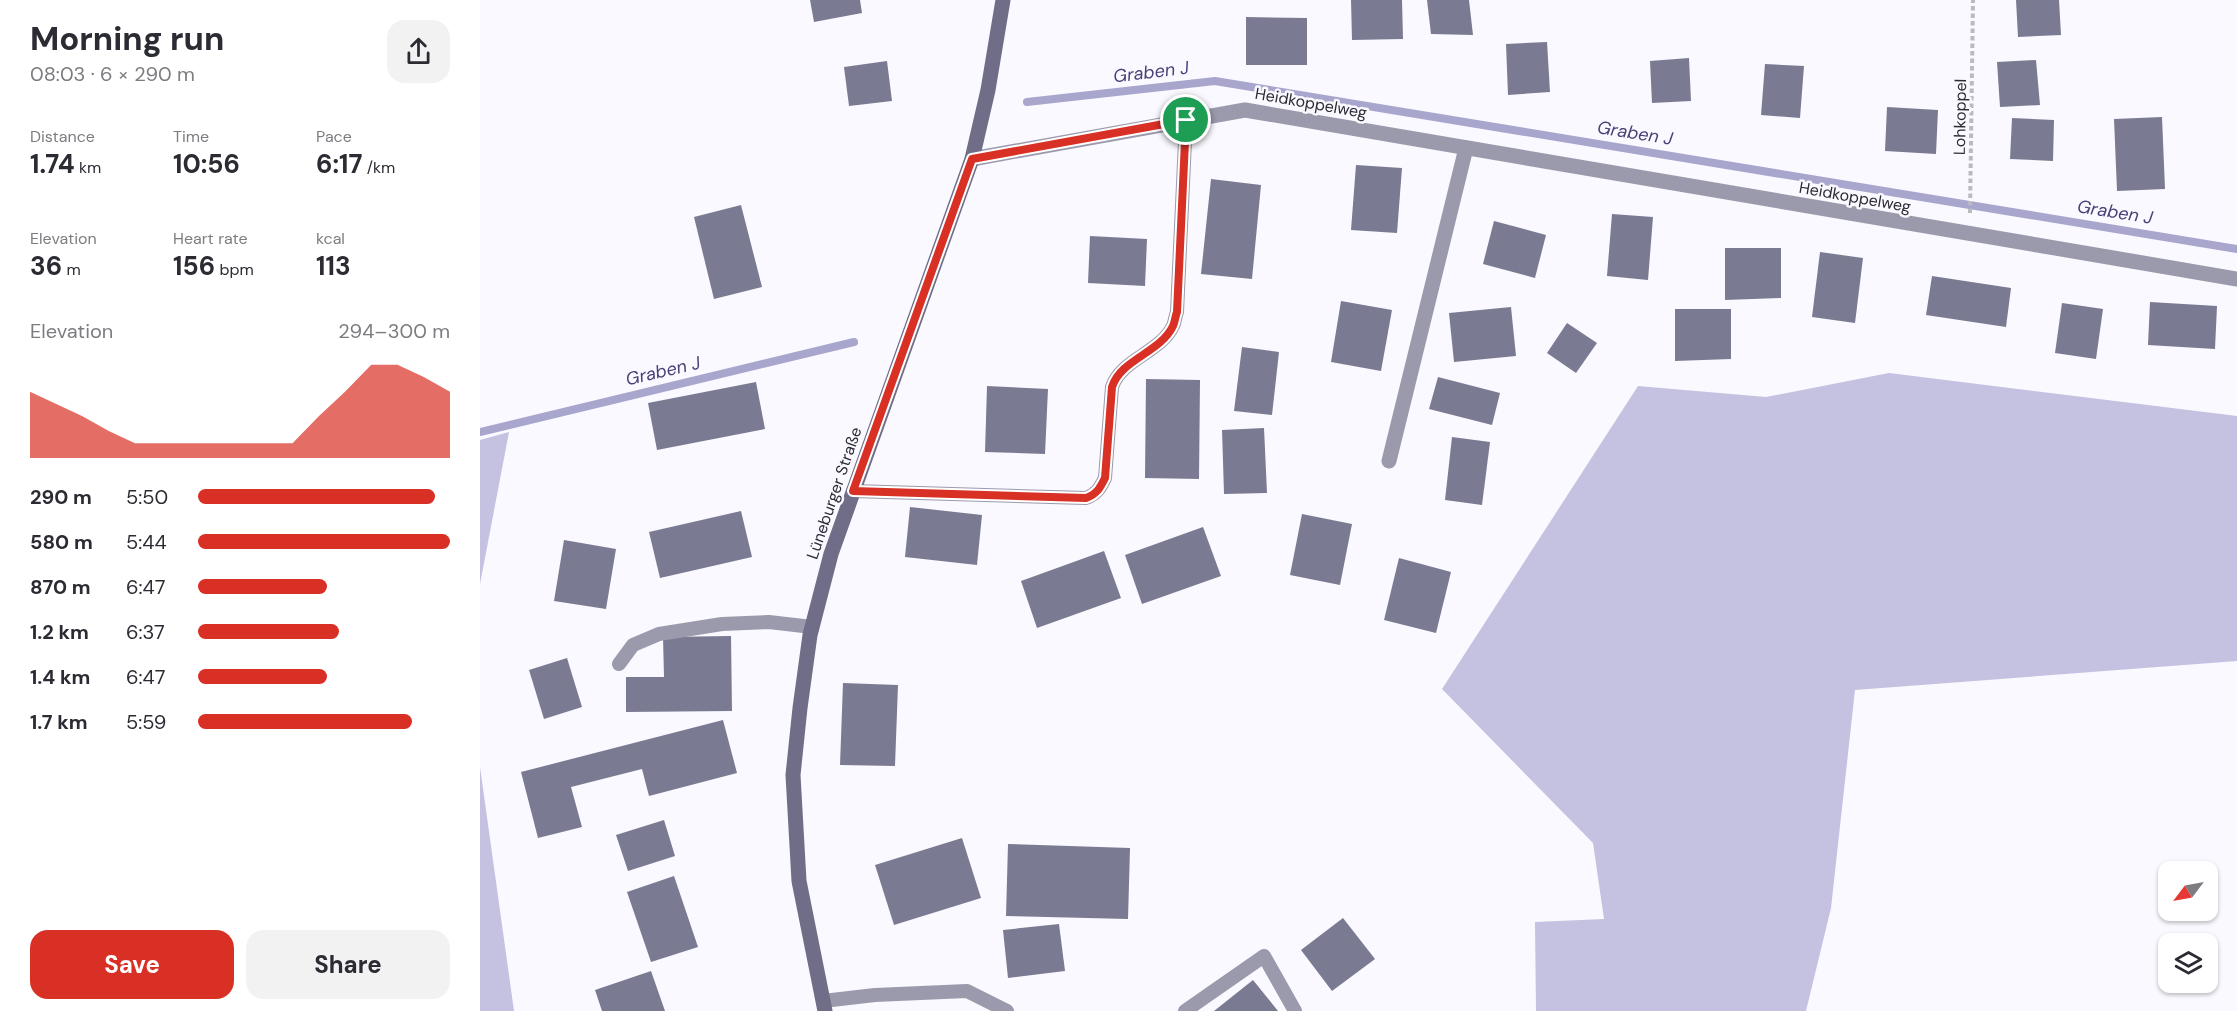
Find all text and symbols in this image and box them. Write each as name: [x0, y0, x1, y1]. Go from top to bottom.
text: Morning run: [30, 17, 224, 60]
button: share: [387, 20, 450, 83]
water label: Graben J: [1112, 55, 1190, 89]
text: 08:03 · 6 × 290 m: [30, 61, 195, 87]
street label: Lohkoppel: [1949, 79, 1971, 155]
street label: Heidkoppelweg: [1253, 83, 1369, 123]
pin: [1160, 94, 1211, 145]
icon: arrive: [1169, 103, 1202, 136]
water label: Graben J: [1596, 115, 1675, 151]
text: Distance: [30, 126, 95, 147]
text: Time: [173, 126, 209, 147]
text: Pace: [316, 126, 352, 147]
text: 1.74: [30, 147, 75, 181]
text: 10:56: [173, 147, 240, 181]
text: 6:17: [316, 147, 363, 181]
text: km: [75, 157, 101, 178]
text: /km: [363, 157, 395, 178]
street label: Heidkoppelweg: [1797, 177, 1913, 217]
water label: Graben J: [2076, 194, 2155, 230]
text: Elevation: [30, 228, 97, 249]
text: Heart rate: [173, 228, 248, 249]
text: kcal: [316, 228, 345, 249]
text: 36: [30, 249, 62, 283]
text: 156: [173, 249, 215, 283]
text: 113: [316, 249, 351, 283]
text: m: [62, 259, 81, 280]
text: bpm: [215, 259, 254, 280]
text: Elevation: [30, 318, 113, 344]
text: 294–300 m: [338, 318, 450, 344]
water label: Graben J: [623, 351, 703, 391]
street label: Lüneburger Straße: [802, 424, 866, 562]
text: 290 m: [30, 484, 92, 510]
text: 5:50: [126, 484, 168, 510]
text: 580 m: [30, 529, 93, 555]
text: 5:44: [126, 529, 167, 555]
text: 870 m: [30, 574, 91, 600]
text: 6:47: [126, 574, 165, 600]
text: 1.2 km: [30, 619, 89, 645]
text: 6:37: [126, 619, 165, 645]
text: 1.4 km: [30, 664, 90, 690]
text: 6:47: [126, 664, 165, 690]
text: 1.7 km: [30, 709, 88, 735]
text: 5:59: [126, 709, 166, 735]
north arrow: [2158, 861, 2218, 921]
map controls: [2158, 861, 2218, 993]
button: Save: [30, 930, 234, 999]
button: Share: [246, 930, 450, 999]
button: layers: [2158, 933, 2218, 993]

